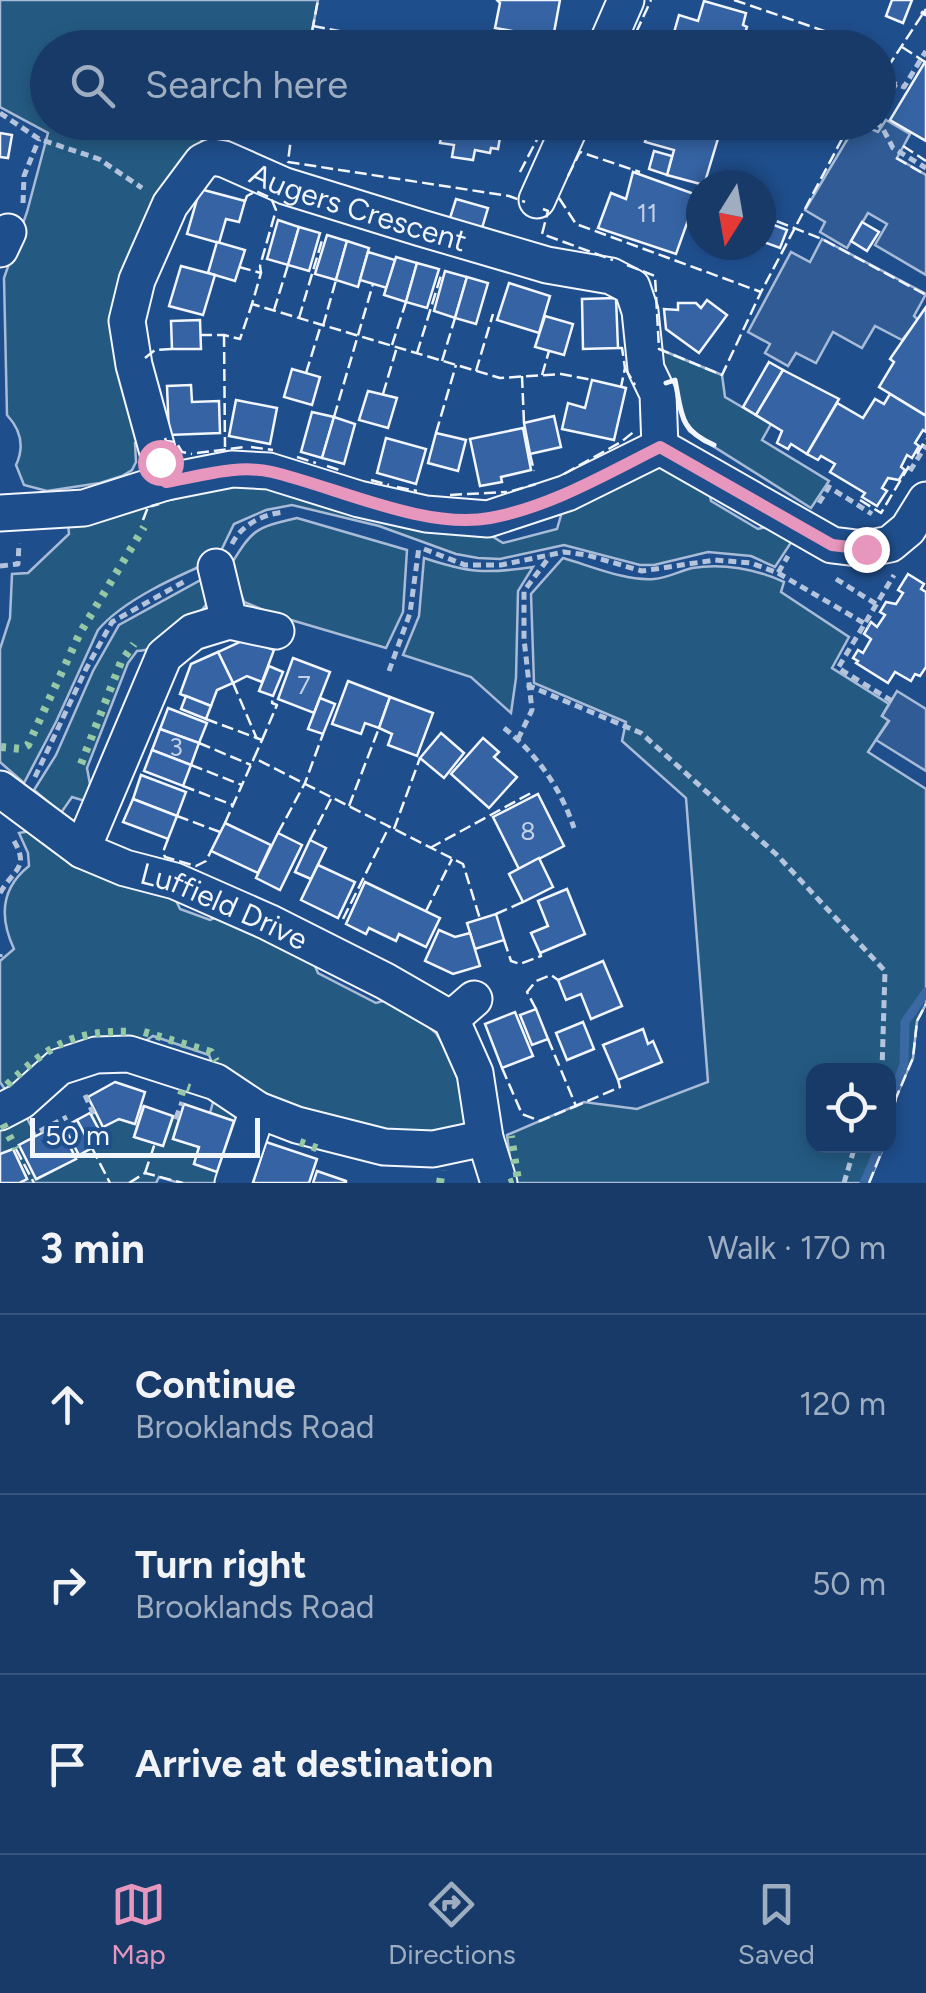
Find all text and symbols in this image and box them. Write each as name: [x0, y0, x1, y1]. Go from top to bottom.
search box: [30, 30, 896, 140]
icon: search: [65, 58, 120, 113]
text: Search here: [145, 62, 348, 108]
street label: Augers Crescent: [244, 154, 471, 259]
north arrow: [686, 170, 776, 260]
house number: 11: [637, 198, 657, 228]
route start: [138, 440, 184, 486]
route end: [844, 527, 890, 573]
house number: 7: [297, 670, 311, 700]
house number: 3: [169, 732, 183, 762]
house number: 8: [520, 816, 536, 846]
street label: Luffield Drive: [137, 854, 314, 958]
map controls: [806, 1063, 896, 1153]
button: locate: [806, 1063, 896, 1153]
scale bar: [30, 1113, 260, 1158]
text: 50 m: [45, 1118, 110, 1152]
text: 3 min: [40, 1223, 145, 1274]
text: Walk · 170 m: [708, 1229, 886, 1267]
text: Continue: [135, 1362, 296, 1408]
icon: ahead: [40, 1377, 95, 1432]
text: 120 m: [799, 1385, 886, 1423]
text: Brooklands Road: [135, 1408, 374, 1446]
text: Turn right: [135, 1542, 307, 1588]
icon: right: [40, 1557, 95, 1612]
text: 50 m: [812, 1565, 886, 1603]
text: Brooklands Road: [135, 1588, 374, 1626]
icon: arrive: [40, 1737, 95, 1792]
text: Arrive at destination: [135, 1741, 493, 1787]
tab: Map: [111, 1877, 166, 1971]
tab: Directions: [388, 1877, 516, 1971]
tab: Saved: [738, 1877, 815, 1971]

